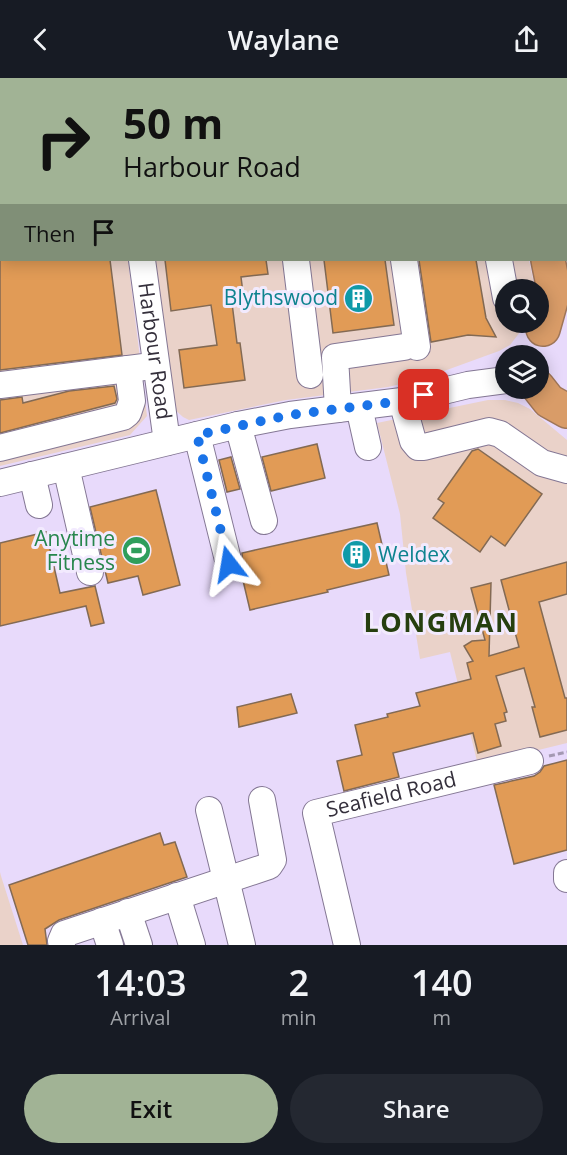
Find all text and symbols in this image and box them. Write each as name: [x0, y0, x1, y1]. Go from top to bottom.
text: Waylane: [228, 21, 339, 58]
icon: back: [24, 23, 57, 56]
icon: share: [510, 23, 543, 56]
text: 50 m: [123, 94, 223, 151]
icon: right: [24, 102, 102, 180]
text: Harbour Road: [123, 148, 301, 185]
icon: arrive: [87, 216, 120, 249]
text: Then: [24, 218, 75, 248]
map controls: [495, 279, 549, 399]
button: search: [495, 279, 549, 333]
street label: Harbour Road: [132, 281, 179, 421]
building icon: Blythswood: [343, 282, 375, 314]
place label: Blythswood: [224, 283, 338, 311]
button: layers: [495, 345, 549, 399]
pin: [398, 369, 449, 420]
icon: arrive: [407, 378, 440, 411]
place label: Anytime Fitness: [34, 524, 115, 576]
position arrow: [197, 532, 261, 596]
sports icon: Anytime Fitness: [120, 535, 152, 567]
building icon: Weldex: [341, 539, 373, 571]
place label: Weldex: [378, 540, 450, 568]
district label: LONGMAN: [364, 603, 518, 640]
street label: Seafield Road: [323, 764, 459, 823]
text: 14:03: [94, 958, 187, 1007]
text: 2: [288, 958, 309, 1007]
text: 140: [411, 958, 473, 1007]
text: Arrival: [110, 1004, 171, 1031]
text: min: [281, 1004, 317, 1031]
text: m: [433, 1004, 451, 1031]
button: Exit: [24, 1074, 278, 1143]
button: Share: [290, 1074, 543, 1143]

